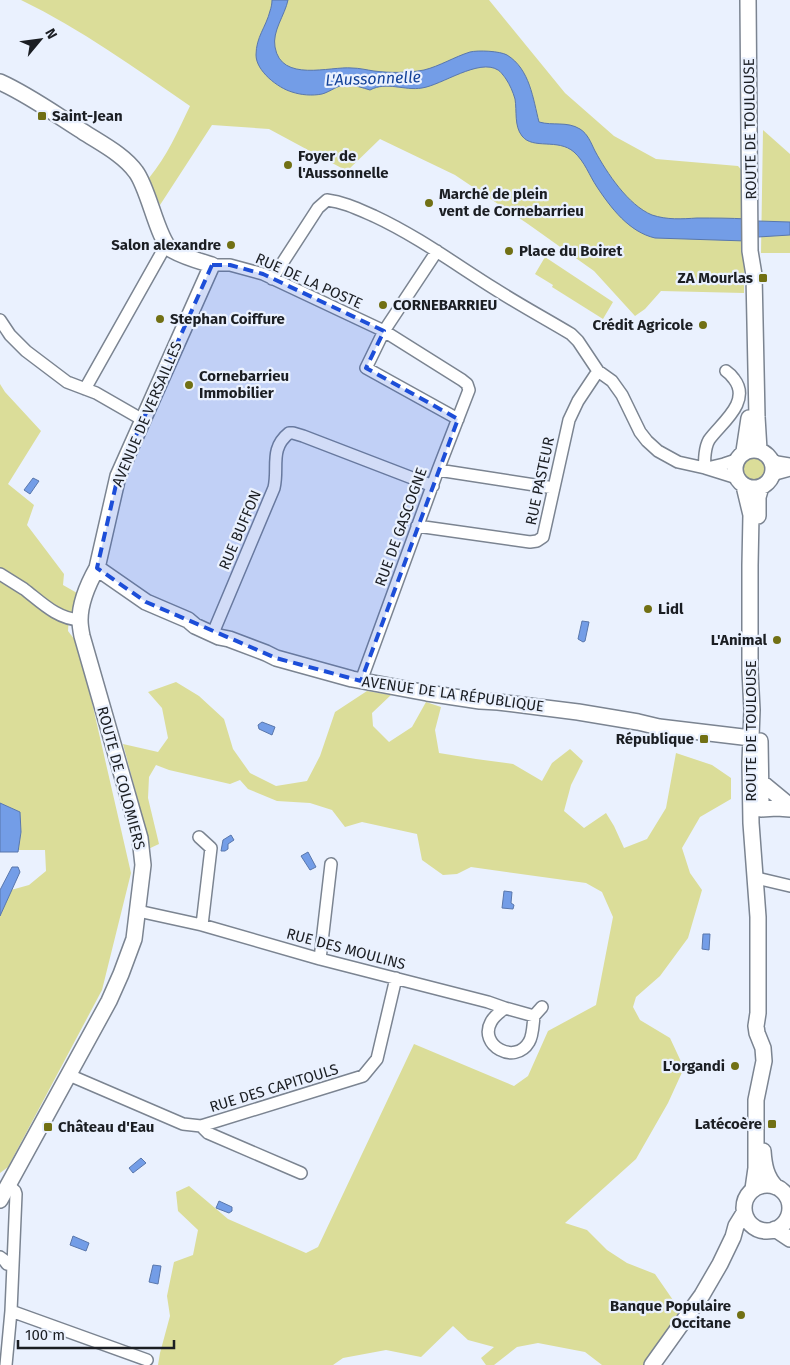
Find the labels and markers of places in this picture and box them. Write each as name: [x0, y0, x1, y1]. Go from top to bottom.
place label: Saint-Jean: [52, 107, 123, 125]
marker: Saint-Jean: [36, 110, 48, 122]
place label: Foyer de l'Aussonnelle: [298, 147, 389, 182]
marker: Foyer de l'Aussonnelle: [282, 159, 294, 171]
place label: Marché de plein vent de Cornebarrieu: [438, 185, 584, 220]
marker: Marché de plein vent de Cornebarrieu: [423, 197, 435, 209]
place label: Salon alexandre: [111, 236, 221, 254]
marker: Salon alexandre: [225, 239, 237, 251]
place label: Place du Boiret: [519, 242, 622, 260]
marker: Place du Boiret: [503, 245, 515, 257]
place label: ZA Mourlas: [678, 269, 753, 287]
marker: ZA Mourlas: [757, 272, 769, 284]
place label: CORNEBARRIEU: [393, 296, 497, 314]
marker: CORNEBARRIEU: [377, 299, 389, 311]
place label: Stephan Coiffure: [170, 310, 285, 328]
marker: Stephan Coiffure: [154, 313, 166, 325]
place label: Crédit Agricole: [592, 316, 693, 334]
marker: Crédit Agricole: [697, 319, 709, 331]
place label: Cornebarrieu Immobilier: [199, 367, 289, 402]
marker: Cornebarrieu Immobilier: [183, 379, 195, 391]
place label: Lidl: [658, 600, 684, 618]
marker: Lidl: [642, 603, 654, 615]
place label: L'Animal: [711, 631, 768, 649]
marker: L'Animal: [771, 634, 783, 646]
place label: République: [616, 730, 694, 748]
marker: République: [698, 733, 710, 745]
place label: L'organdi: [663, 1057, 725, 1075]
marker: L'organdi: [729, 1060, 741, 1072]
place label: Latécoère: [695, 1115, 762, 1133]
place label: Château d'Eau: [58, 1118, 154, 1136]
marker: Latécoère: [766, 1118, 778, 1130]
marker: Château d'Eau: [42, 1121, 54, 1133]
place label: Banque Populaire Occitane: [610, 1297, 731, 1332]
marker: Banque Populaire Occitane: [735, 1309, 747, 1321]

